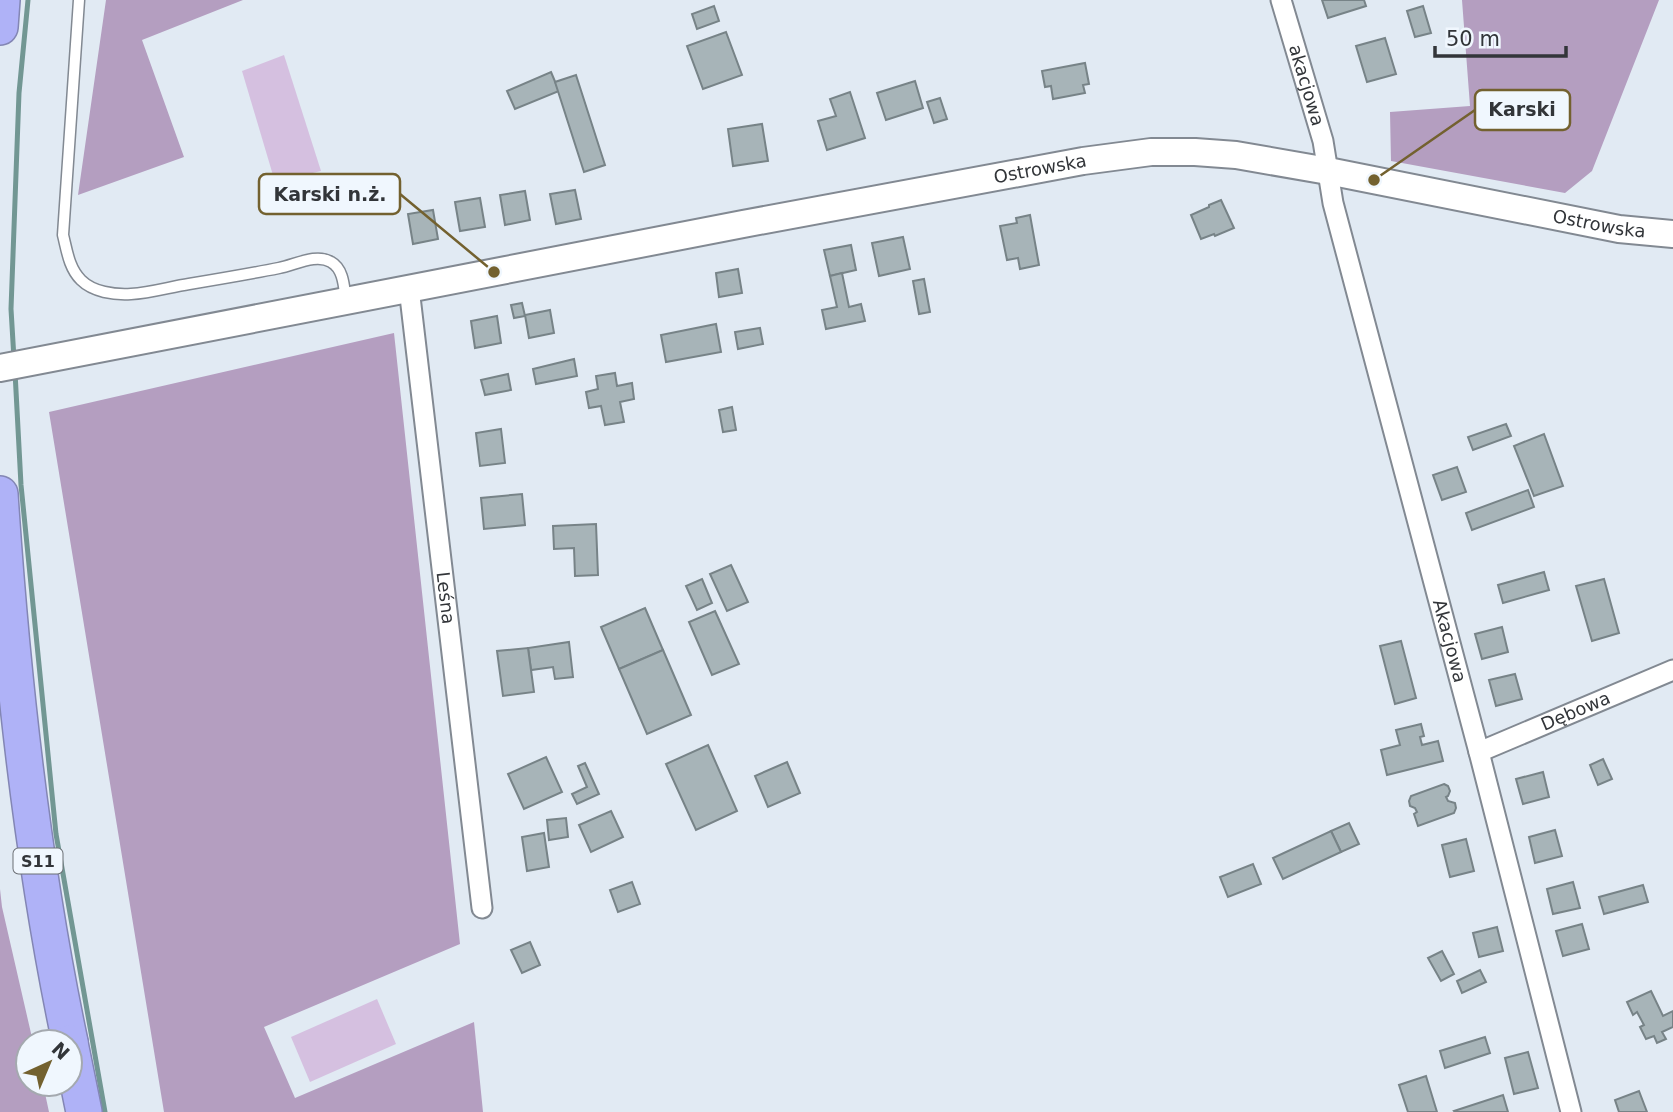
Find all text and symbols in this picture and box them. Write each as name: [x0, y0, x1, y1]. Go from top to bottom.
scale bar: [1435, 14, 1566, 58]
text: 50 m: [1446, 27, 1500, 51]
street label: akacjowa: [1285, 42, 1329, 128]
callout: Karski: [1475, 90, 1570, 130]
text: Karski: [1488, 98, 1556, 120]
street label: Ostrowska: [992, 150, 1088, 187]
callout: Karski n.ż.: [259, 174, 400, 214]
text: Karski n.ż.: [273, 183, 387, 205]
street label: Ostrowska: [1551, 205, 1646, 241]
street label: Leśna: [432, 570, 459, 625]
street label: Akacjowa: [1429, 597, 1471, 685]
street label: Dębowa: [1538, 687, 1613, 735]
road number: S11: [14, 848, 62, 874]
north arrow: [14, 1028, 84, 1098]
text: N: [47, 1037, 74, 1064]

